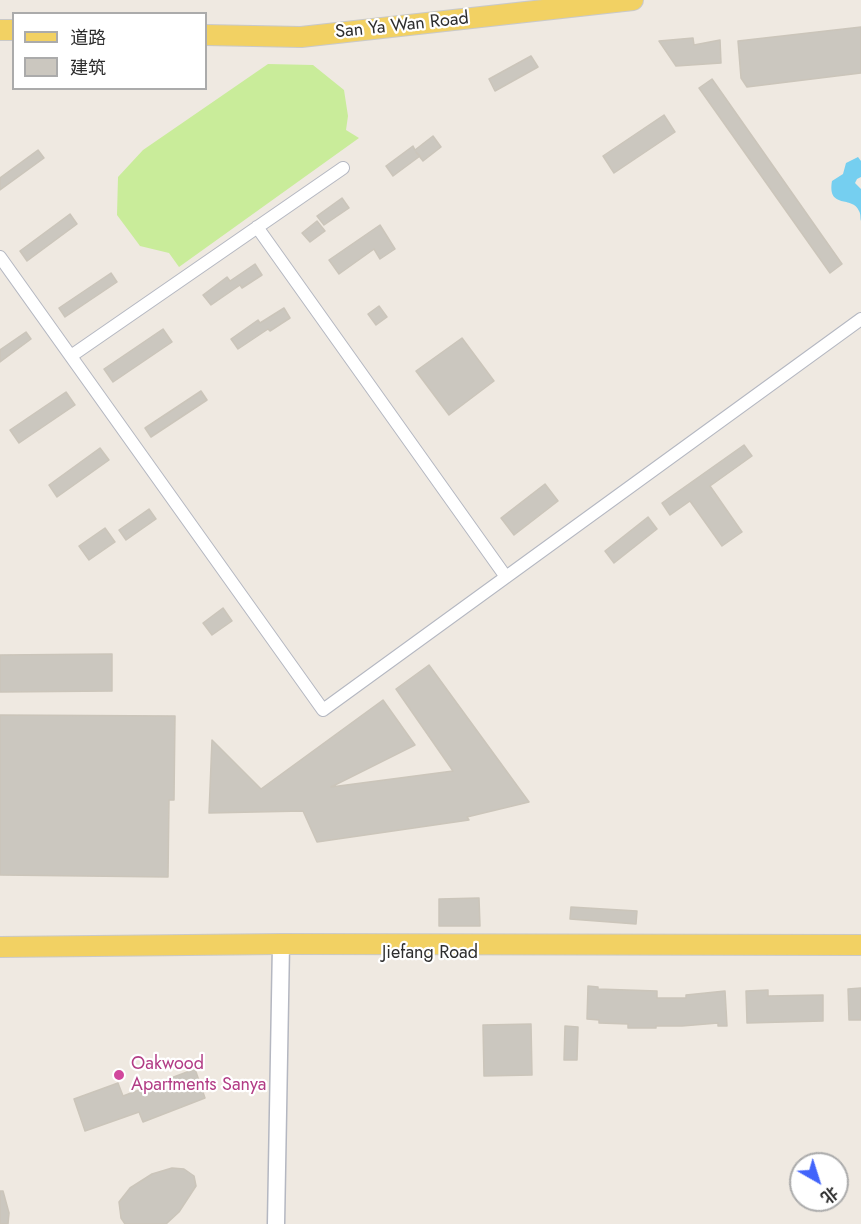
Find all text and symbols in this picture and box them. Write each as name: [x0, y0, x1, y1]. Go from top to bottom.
street label: San Ya Wan Road: [334, 8, 470, 44]
legend: [12, 12, 207, 90]
text: 道路: [70, 25, 106, 51]
text: 建筑: [70, 55, 106, 81]
street label: Jiefang Road: [382, 943, 478, 965]
place label: Oakwood Apartments Sanya: [131, 1054, 266, 1096]
marker: Oakwood Apartments Sanya: [112, 1068, 126, 1082]
north arrow: [789, 1152, 849, 1212]
text: 北: [816, 1181, 843, 1209]

